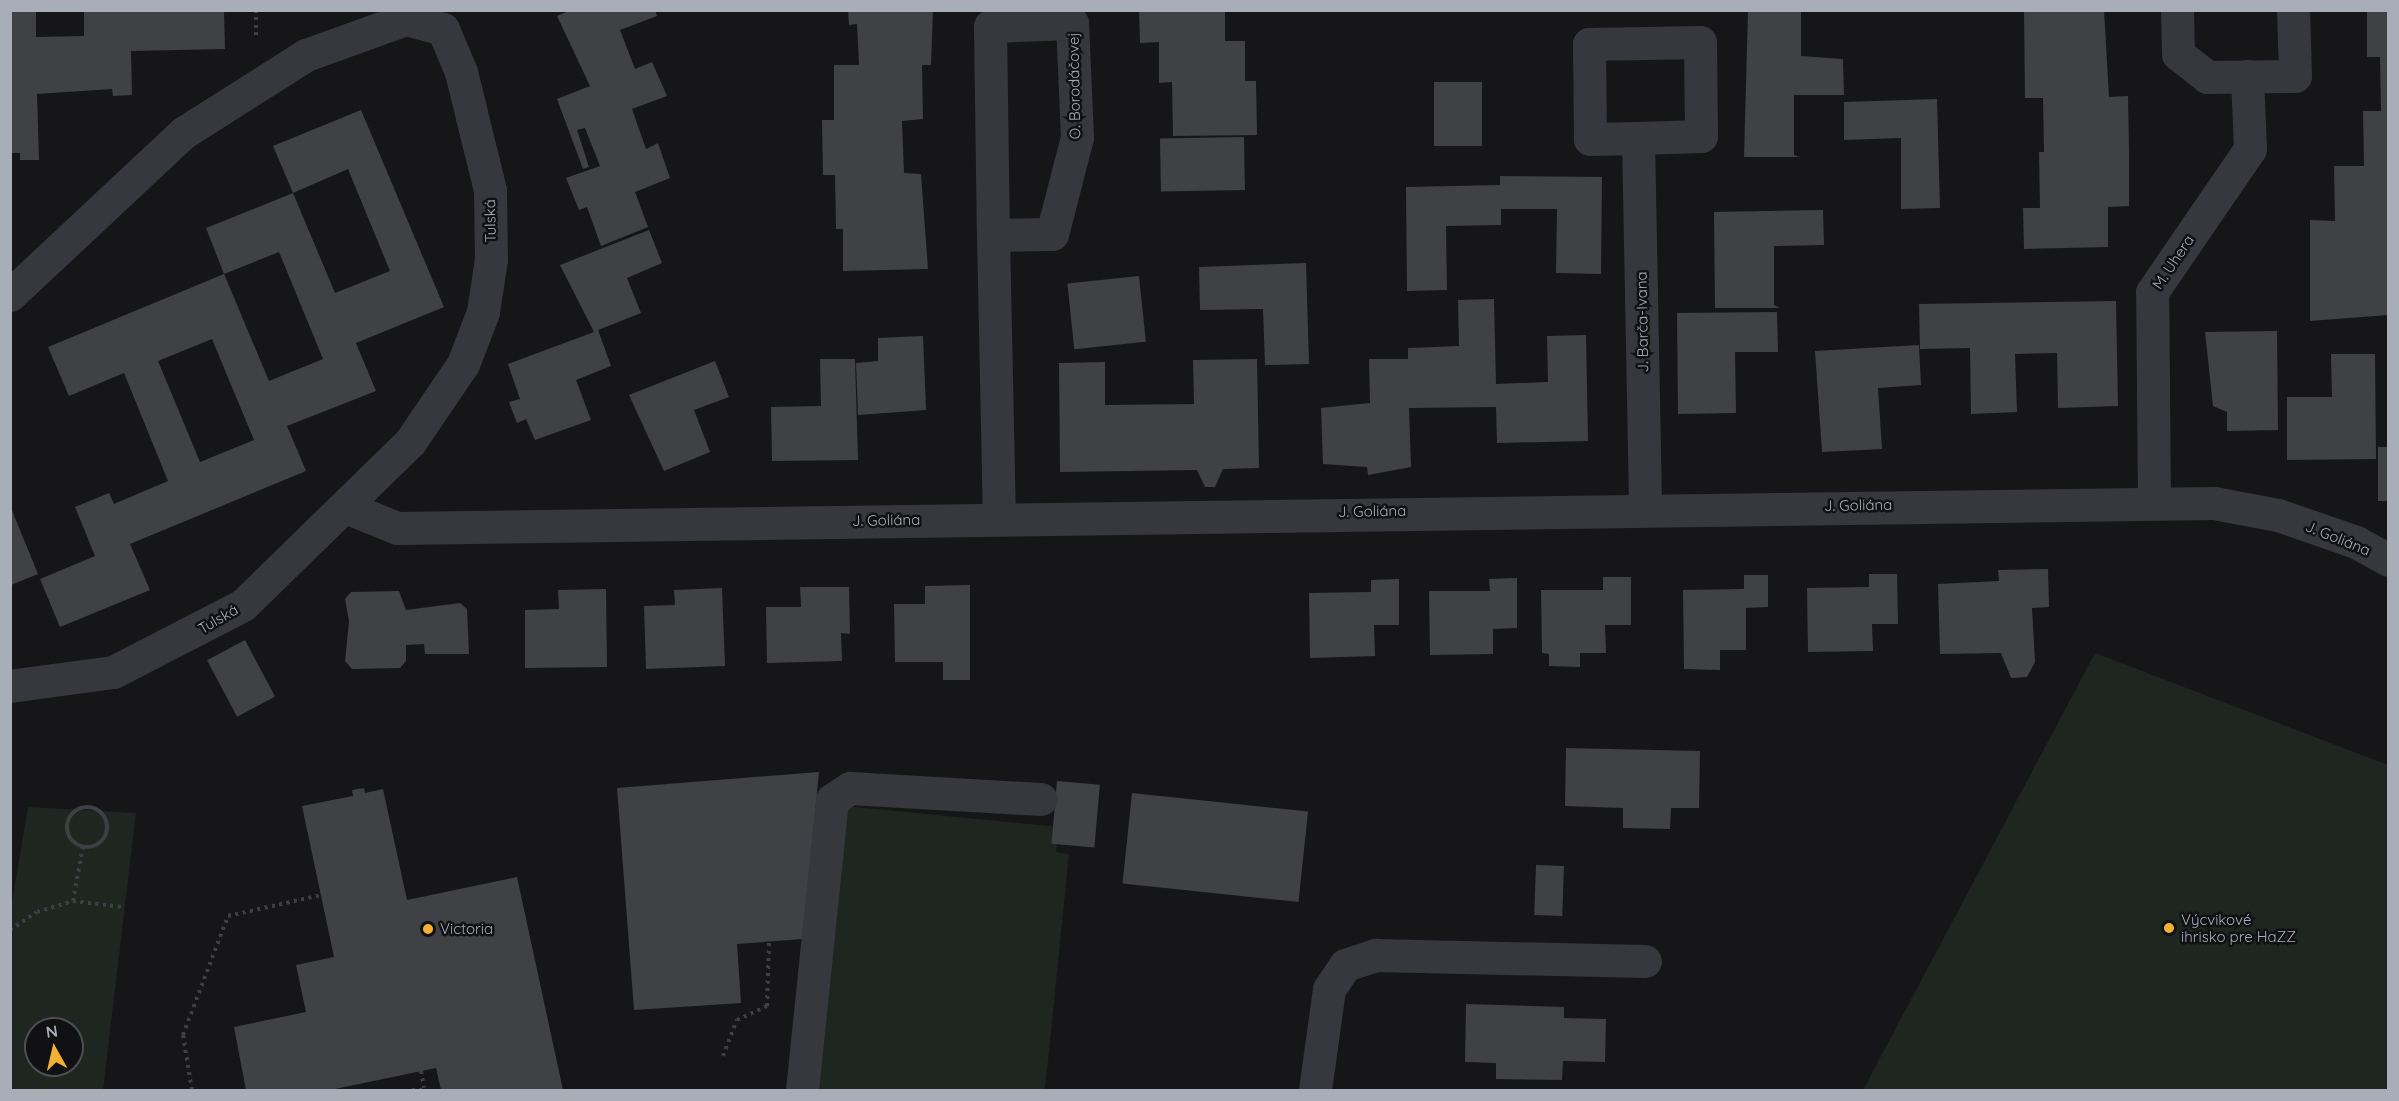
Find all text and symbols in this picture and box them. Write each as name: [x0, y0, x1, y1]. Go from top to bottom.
street label: O. Borodáčovej: [1064, 32, 1084, 140]
street label: Tulská: [481, 199, 499, 243]
street label: M. Uhera: [2148, 231, 2198, 293]
street label: J. Barča-Ivana: [1632, 271, 1652, 373]
street label: J. Goliána: [1824, 495, 1892, 515]
street label: J. Goliána: [1338, 501, 1406, 521]
street label: J. Goliána: [852, 510, 920, 530]
street label: J. Goliána: [2303, 517, 2373, 559]
street label: Tulská: [195, 600, 241, 638]
place label: Výcvikové ihrisko pre HaZZ: [2181, 910, 2296, 945]
place label: Victoria: [440, 920, 493, 938]
marker: Výcvikové ihrisko pre HaZZ: [2162, 921, 2176, 935]
marker: Victoria: [421, 922, 435, 936]
north arrow: [24, 1017, 84, 1077]
text: N: [45, 1020, 59, 1042]

